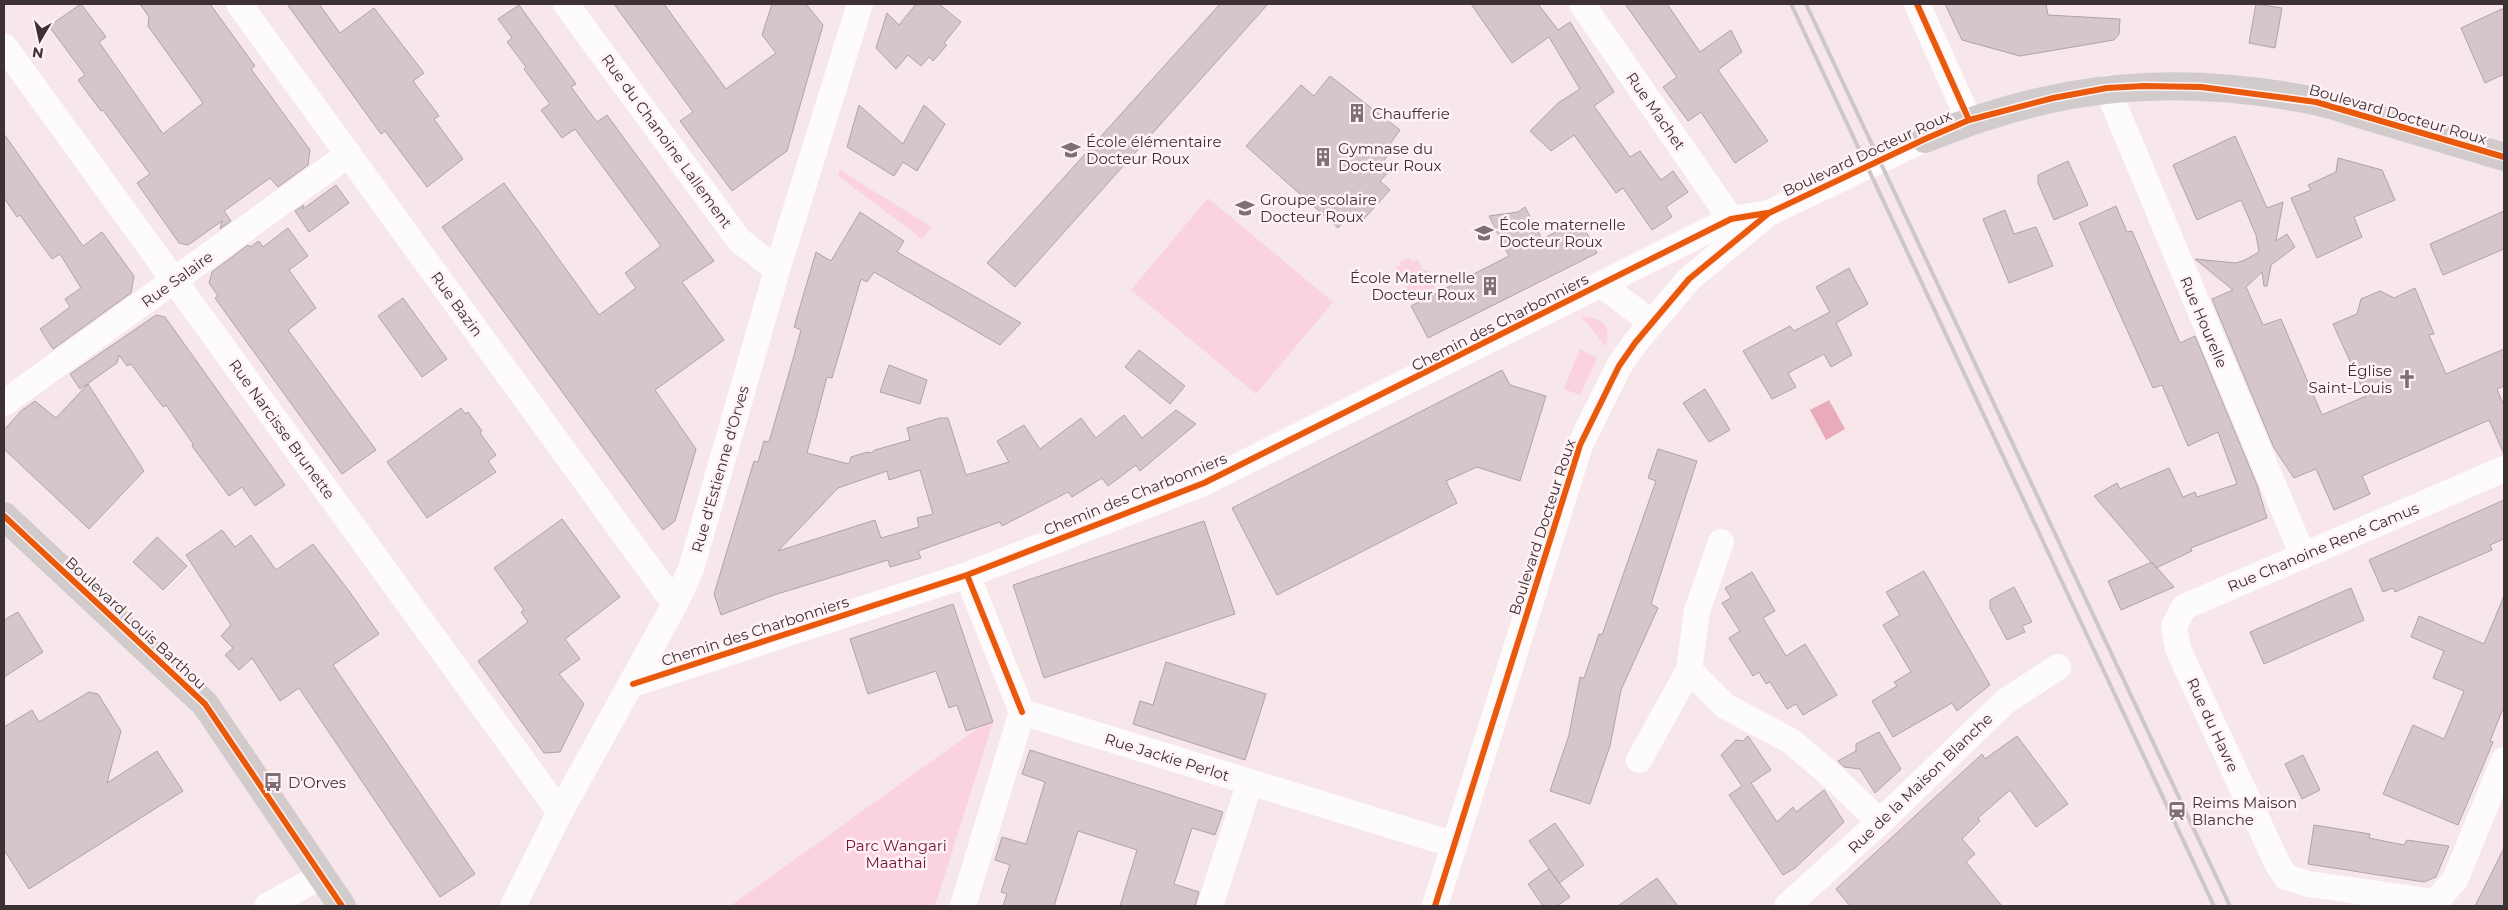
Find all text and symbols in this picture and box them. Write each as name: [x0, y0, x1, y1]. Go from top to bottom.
north arrow: [15, 15, 65, 65]
text: N: [31, 43, 45, 63]
street label: Rue du Chanoine Lallement: [597, 50, 737, 232]
street label: Rue Machet: [1622, 68, 1690, 154]
street label: Boulevard Docteur Roux: [2307, 80, 2489, 148]
building icon: Chaufferie: [1346, 102, 1368, 124]
place label: Chaufferie: [1372, 104, 1450, 123]
street label: Boulevard Docteur Roux: [1780, 106, 1954, 200]
place label: École élémentaire Docteur Roux: [1086, 132, 1222, 168]
school or university icon: École élémentaire Docteur Roux: [1060, 139, 1082, 161]
place label: Gymnase du Docteur Roux: [1338, 139, 1442, 175]
building icon: Gymnase du Docteur Roux: [1312, 146, 1334, 168]
place label: Groupe scolaire Docteur Roux: [1260, 190, 1377, 226]
school or university icon: Groupe scolaire Docteur Roux: [1234, 197, 1256, 219]
place label: École maternelle Docteur Roux: [1499, 215, 1626, 251]
school or university icon: École maternelle Docteur Roux: [1473, 222, 1495, 244]
street label: Rue Salaire: [138, 247, 216, 311]
street label: Rue Bazin: [427, 268, 487, 340]
place label: École Maternelle Docteur Roux: [1350, 268, 1475, 304]
street label: Chemin des Charbonniers: [1408, 269, 1592, 375]
street label: Rue Hourelle: [2176, 273, 2232, 371]
building icon: École Maternelle Docteur Roux: [1479, 275, 1501, 297]
street label: Rue Narcisse Brunette: [225, 355, 339, 503]
place label: Église Saint-Louis: [2309, 361, 2392, 397]
church icon: Église Saint-Louis: [2396, 368, 2418, 390]
street label: Rue d'Estienne d'Orves: [687, 383, 753, 555]
street label: Boulevard Docteur Roux: [1505, 437, 1579, 617]
street label: Chemin des Charbonniers: [1041, 448, 1229, 540]
street label: Rue Chanoine René Camus: [2224, 498, 2422, 596]
street label: Boulevard Louis Barthou: [62, 553, 210, 693]
street label: Chemin des Charbonniers: [659, 592, 851, 670]
street label: Rue du Havre: [2183, 675, 2243, 775]
street label: Rue de la Maison Blanche: [1844, 709, 1996, 857]
street label: Rue Jackie Perlot: [1102, 729, 1232, 785]
bus stop icon: D'Orves: [262, 771, 284, 793]
place label: D'Orves: [288, 773, 346, 792]
place label: Reims Maison Blanche: [2192, 793, 2297, 829]
station icon: Reims Maison Blanche: [2166, 800, 2188, 822]
park label: Parc Wangari Maathai: [845, 836, 947, 872]

